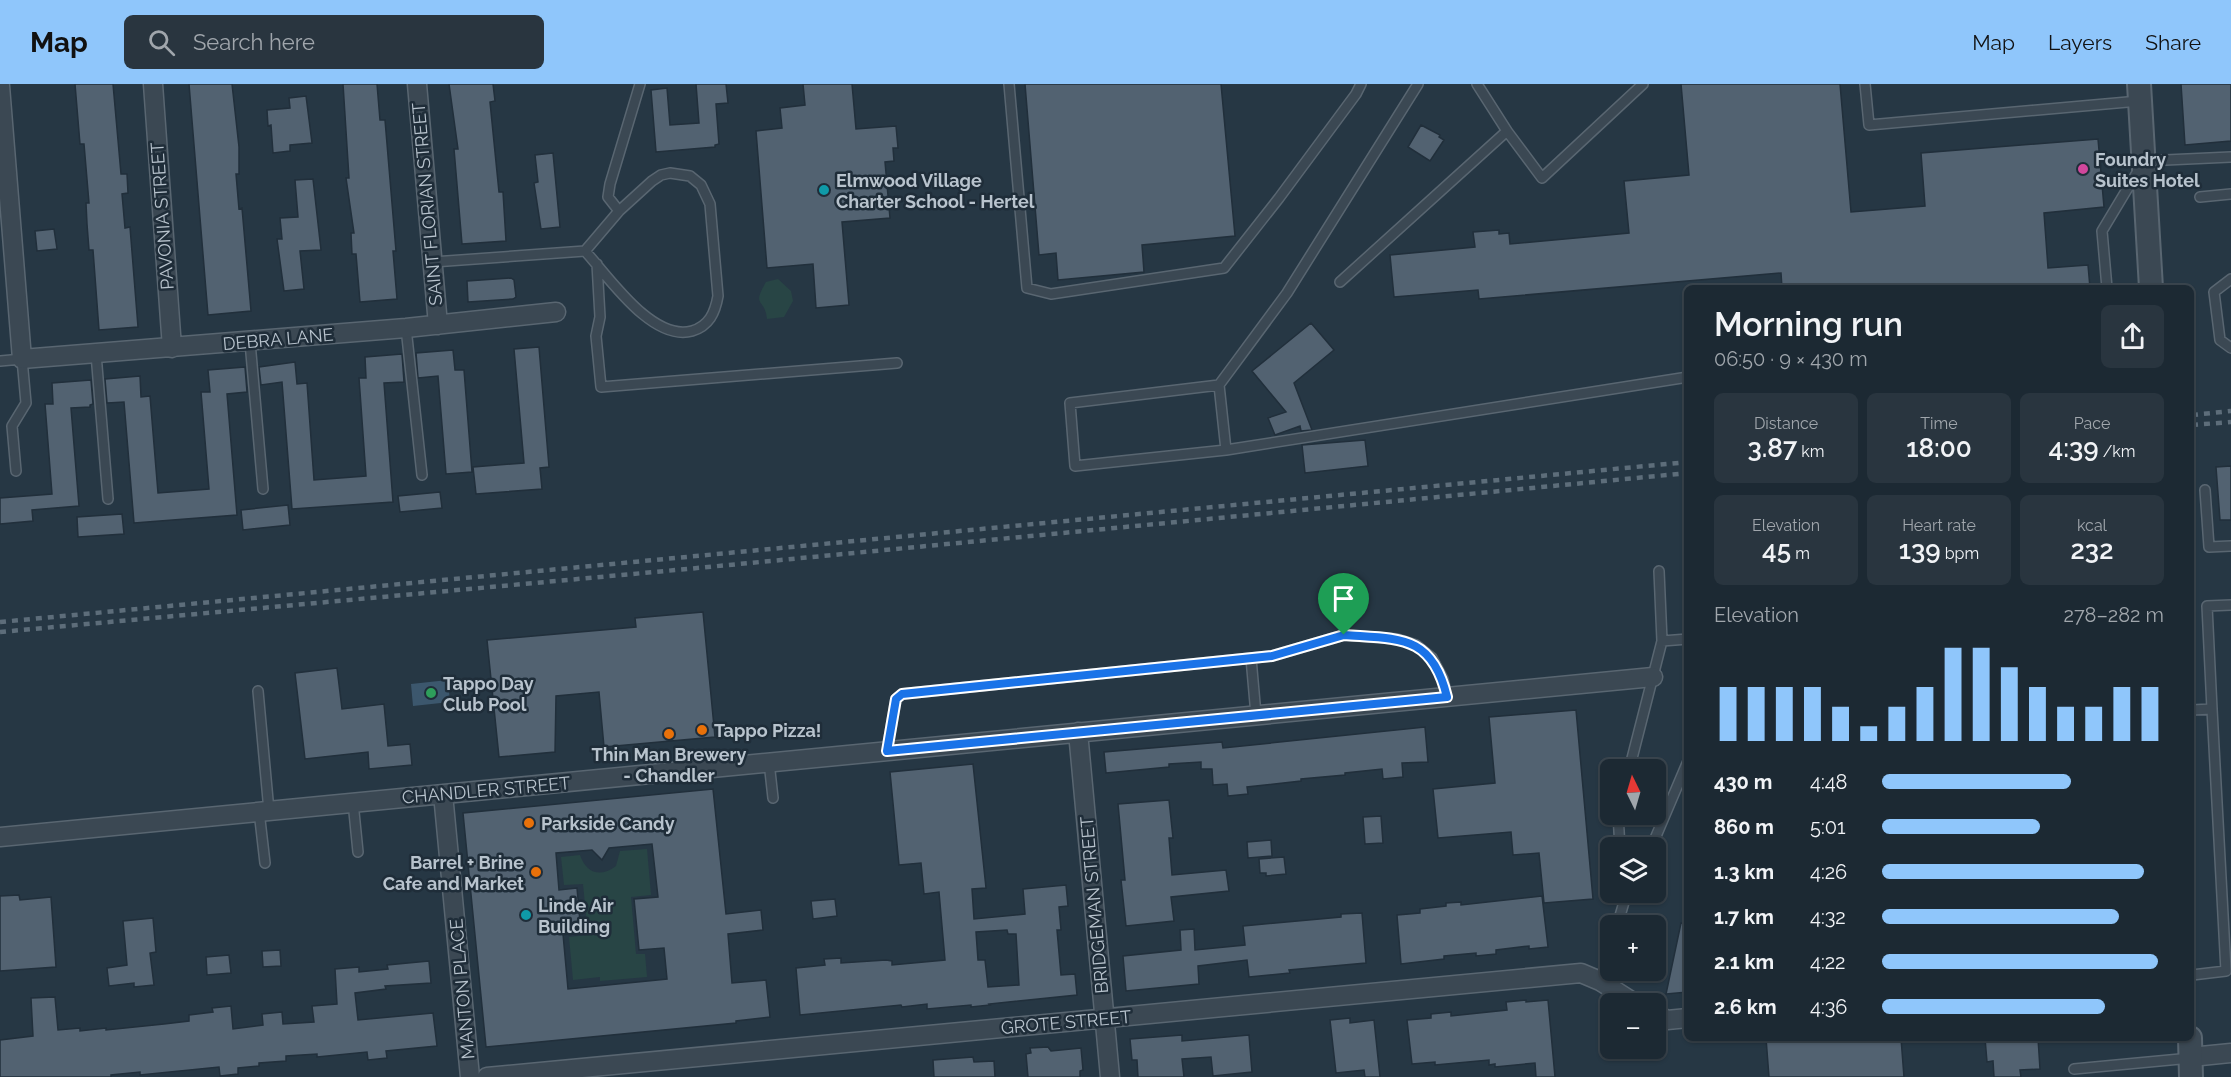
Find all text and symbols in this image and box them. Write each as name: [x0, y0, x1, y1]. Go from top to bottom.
search box: [124, 15, 544, 69]
text: Map: [30, 26, 88, 59]
icon: search: [145, 26, 178, 59]
text: Search here: [193, 29, 315, 55]
text: Map: [1972, 30, 2015, 55]
text: Layers: [2048, 30, 2112, 55]
text: Share: [2145, 30, 2201, 55]
street label: SAINT FLORIAN STREET: [408, 102, 446, 306]
street label: PAVONIA STREET: [146, 142, 178, 290]
place label: Foundry Suites Hotel: [2095, 149, 2200, 191]
marker: Foundry Suites Hotel: [2076, 162, 2090, 176]
place label: Elmwood Village Charter School - Hertel: [836, 170, 1035, 212]
marker: Elmwood Village Charter School - Hertel: [817, 183, 831, 197]
text: Morning run: [1714, 305, 1903, 344]
button: share: [2101, 305, 2164, 368]
street label: DEBRA LANE: [222, 324, 334, 354]
text: 06:50 · 9 × 430 m: [1714, 347, 1868, 371]
text: Distance: [1754, 414, 1818, 433]
text: Time: [1920, 414, 1958, 433]
text: Pace: [2074, 414, 2110, 433]
text: 3.87: [1748, 433, 1797, 463]
text: 18:00: [1906, 433, 1972, 463]
text: 4:39: [2049, 433, 2099, 463]
text: km: [1797, 442, 1824, 461]
text: /km: [2099, 442, 2136, 461]
text: Elevation: [1752, 516, 1820, 535]
text: Heart rate: [1902, 516, 1976, 535]
text: kcal: [2077, 516, 2107, 535]
text: 45: [1762, 535, 1791, 565]
text: 139: [1899, 535, 1941, 565]
text: 232: [2071, 535, 2113, 565]
text: m: [1791, 544, 1810, 563]
text: bpm: [1941, 544, 1979, 563]
pin: [1318, 573, 1369, 635]
icon: arrive: [1327, 582, 1360, 615]
text: Elevation: [1714, 603, 1799, 627]
text: 278–282 m: [2064, 603, 2164, 627]
place label: Tappo Day Club Pool: [443, 673, 534, 715]
marker: Tappo Day Club Pool: [424, 686, 438, 700]
place label: Tappo Pizza!: [714, 720, 821, 741]
marker: Tappo Pizza!: [695, 723, 709, 737]
marker: Thin Man Brewery - Chandler: [662, 727, 676, 741]
place label: Thin Man Brewery - Chandler: [592, 744, 746, 786]
north arrow: [1600, 759, 1666, 825]
map controls: [1600, 759, 1666, 1059]
text: 430 m: [1714, 770, 1772, 794]
text: 4:48: [1810, 770, 1847, 794]
street label: CHANDLER STREET: [401, 772, 571, 808]
place label: Parkside Candy: [541, 813, 675, 834]
street label: BRIDGEMAN STREET: [1076, 815, 1112, 995]
text: 860 m: [1714, 815, 1774, 839]
text: 5:01: [1810, 815, 1845, 839]
marker: Parkside Candy: [522, 816, 536, 830]
button: layers: [1600, 837, 1666, 903]
place label: Barrel + Brine Cafe and Market: [383, 852, 524, 894]
text: 1.3 km: [1714, 860, 1774, 884]
text: 4:26: [1810, 860, 1847, 884]
marker: Barrel + Brine Cafe and Market: [529, 865, 543, 879]
place label: Linde Air Building: [538, 895, 614, 937]
text: 1.7 km: [1714, 905, 1774, 929]
text: 4:32: [1810, 905, 1846, 929]
marker: Linde Air Building: [519, 908, 533, 922]
button: +: [1600, 915, 1666, 981]
street label: MANTON PLACE: [445, 918, 479, 1060]
text: 2.1 km: [1714, 950, 1774, 974]
text: 4:22: [1810, 950, 1846, 974]
button: −: [1600, 993, 1666, 1059]
text: 2.6 km: [1714, 995, 1777, 1019]
text: 4:36: [1810, 995, 1847, 1019]
street label: GROTE STREET: [1000, 1006, 1132, 1038]

